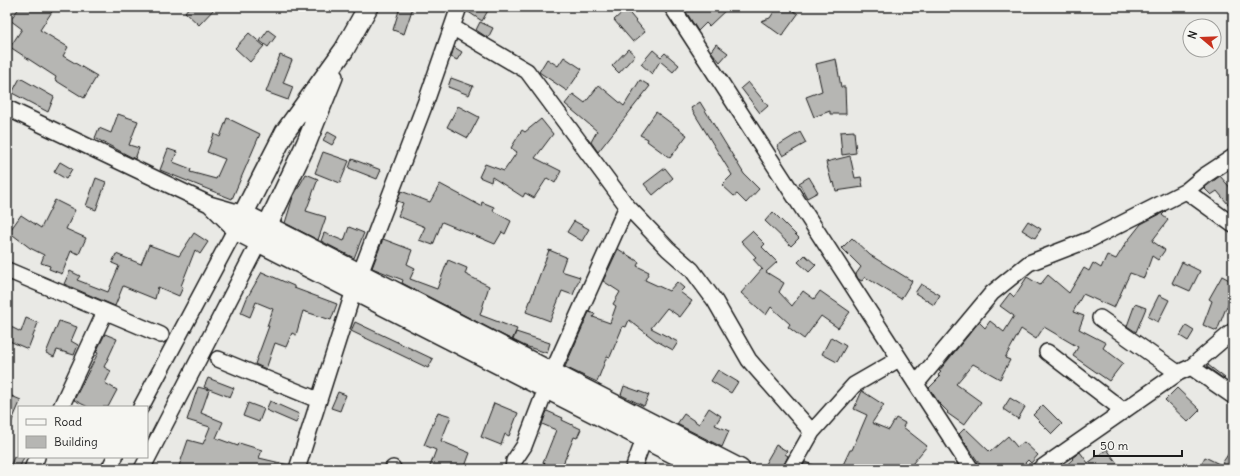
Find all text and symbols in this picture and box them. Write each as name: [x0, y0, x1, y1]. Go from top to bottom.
north arrow: [1182, 18, 1222, 58]
text: N: [1185, 29, 1200, 41]
legend: [18, 406, 148, 458]
text: Road: [54, 414, 82, 429]
scale bar: [1094, 432, 1182, 458]
text: Building: [54, 434, 98, 449]
text: 50 m: [1100, 438, 1129, 453]

